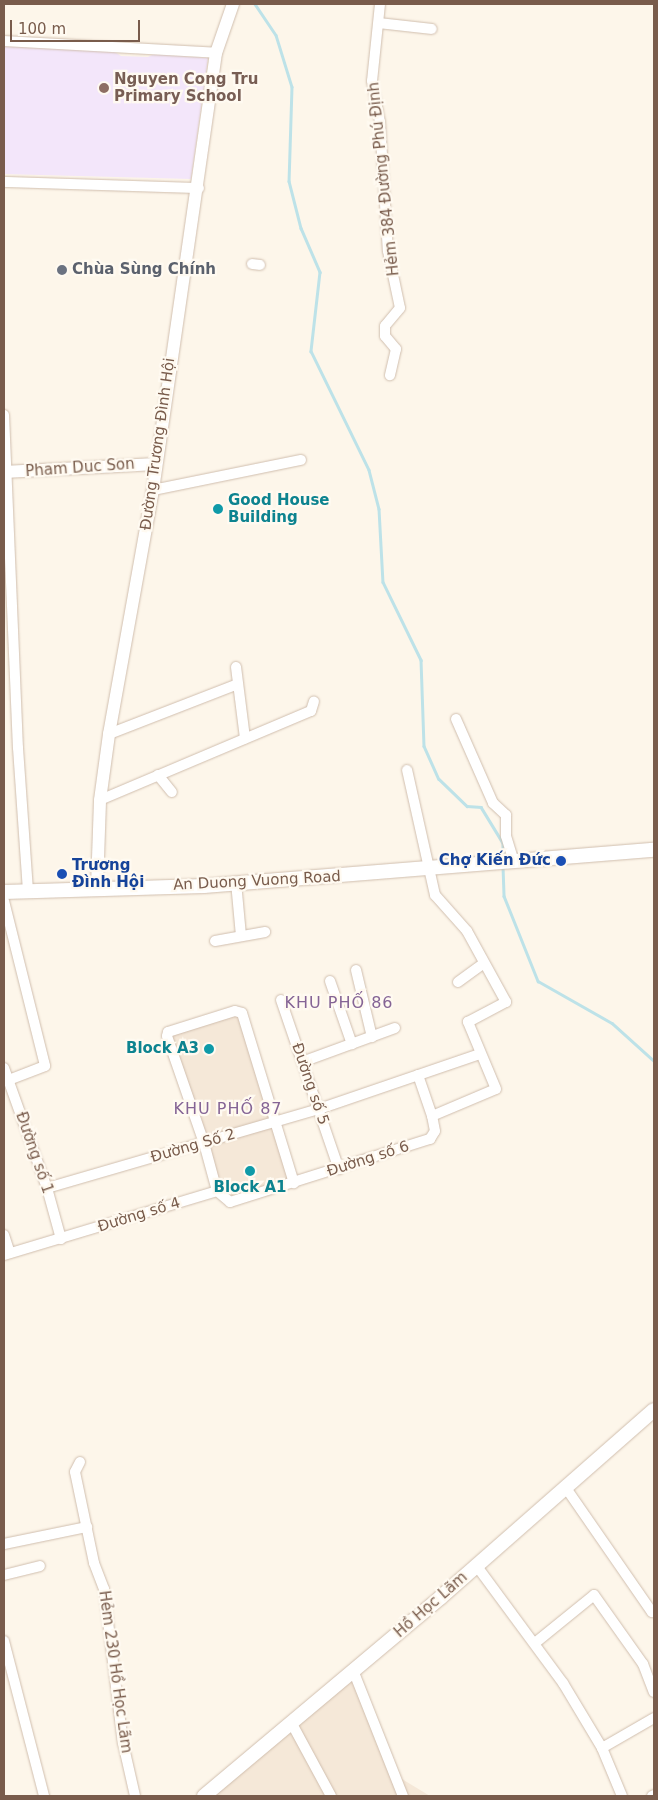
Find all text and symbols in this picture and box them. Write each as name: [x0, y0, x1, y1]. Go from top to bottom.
scale bar: [12, 10, 142, 42]
text: 100 m: [18, 20, 66, 38]
place label: Nguyen Cong Tru Primary School: [114, 70, 258, 105]
street label: Hẻm 384 Đường Phú Định: [365, 81, 403, 277]
marker: Nguyen Cong Tru Primary School: [98, 82, 110, 94]
place label: Chùa Sùng Chính: [72, 261, 216, 279]
marker: Chùa Sùng Chính: [56, 264, 68, 276]
street label: Đường Trương Đình Hội: [137, 357, 179, 531]
street label: Pham Duc Son: [25, 455, 135, 481]
place label: Good House Building: [228, 491, 330, 526]
marker: Good House Building: [212, 503, 224, 515]
place label: Chợ Kiến Đức: [439, 852, 551, 870]
marker: Chợ Kiến Đức: [555, 855, 567, 867]
place label: Trương Đình Hội: [72, 856, 144, 891]
marker: Trương Đình Hội: [56, 868, 68, 880]
street label: An Duong Vuong Road: [173, 868, 341, 894]
district label: KHU PHỐ 86: [283, 993, 395, 1013]
place label: Block A3: [126, 1040, 199, 1058]
street label: Đường số 5: [288, 1041, 332, 1127]
marker: Block A3: [203, 1043, 215, 1055]
district label: KHU PHỐ 87: [172, 1099, 284, 1119]
street label: Đường số 1: [12, 1110, 56, 1196]
street label: Đường Số 2: [149, 1125, 237, 1167]
street label: Đường số 6: [325, 1137, 411, 1181]
marker: Block A1: [244, 1165, 256, 1177]
place label: Block A1: [213, 1179, 287, 1197]
street label: Đường số 4: [96, 1194, 182, 1236]
street label: Hồ Học Lãm: [391, 1568, 471, 1642]
street label: Hẻm 230 Hồ Học Lãm: [95, 1589, 135, 1755]

